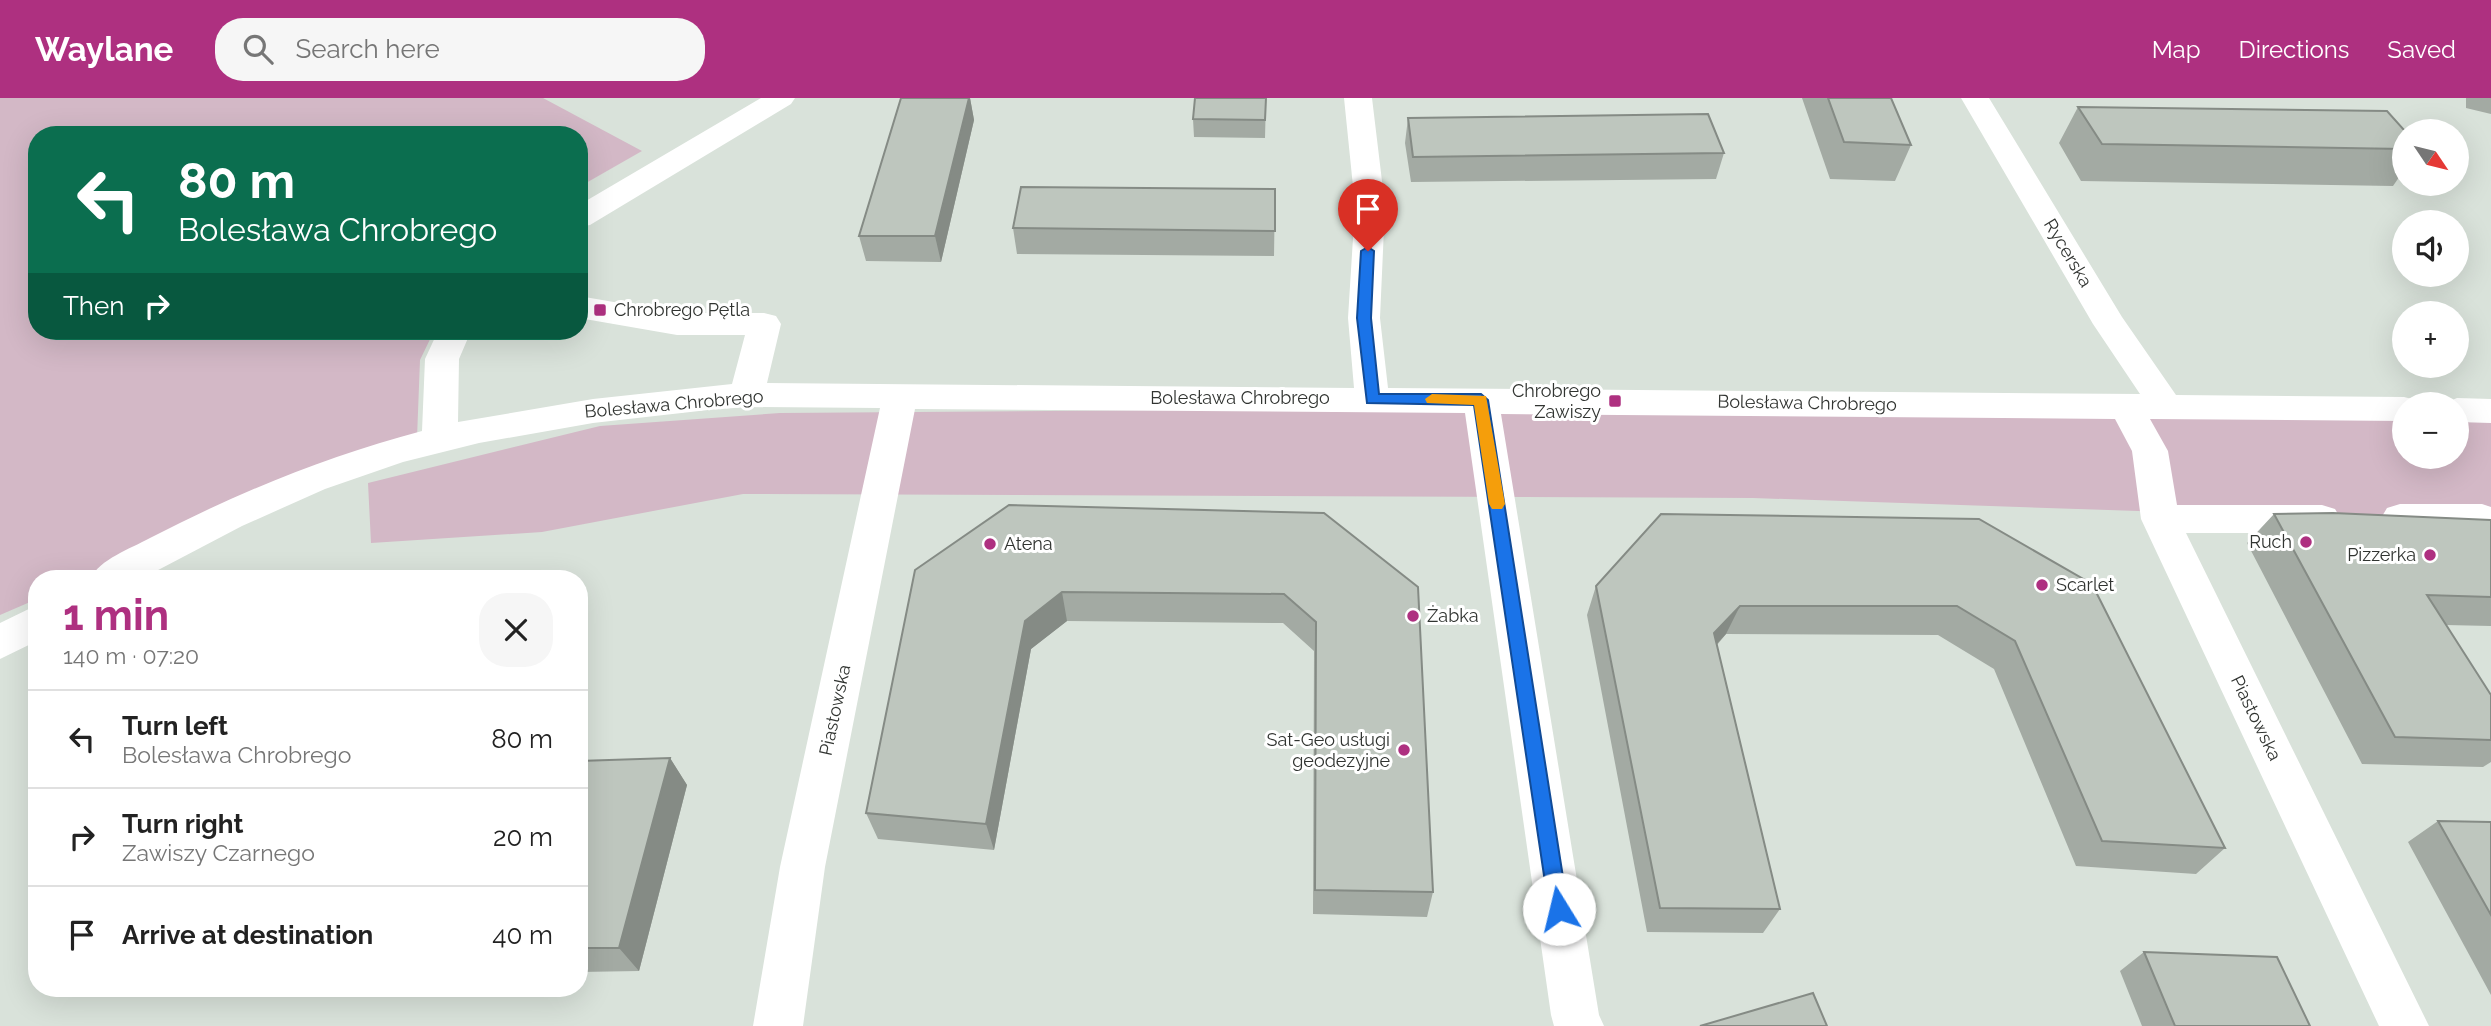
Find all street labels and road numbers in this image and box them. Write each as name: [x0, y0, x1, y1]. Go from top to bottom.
street label: Rycerska: [2040, 215, 2097, 291]
street label: Bolesława Chrobrego: [584, 385, 765, 422]
street label: Bolesława Chrobrego: [1150, 387, 1330, 408]
street label: Bolesława Chrobrego: [1717, 390, 1897, 415]
street label: Piastowska: [815, 663, 854, 757]
street label: Piastowska: [2227, 672, 2286, 764]

